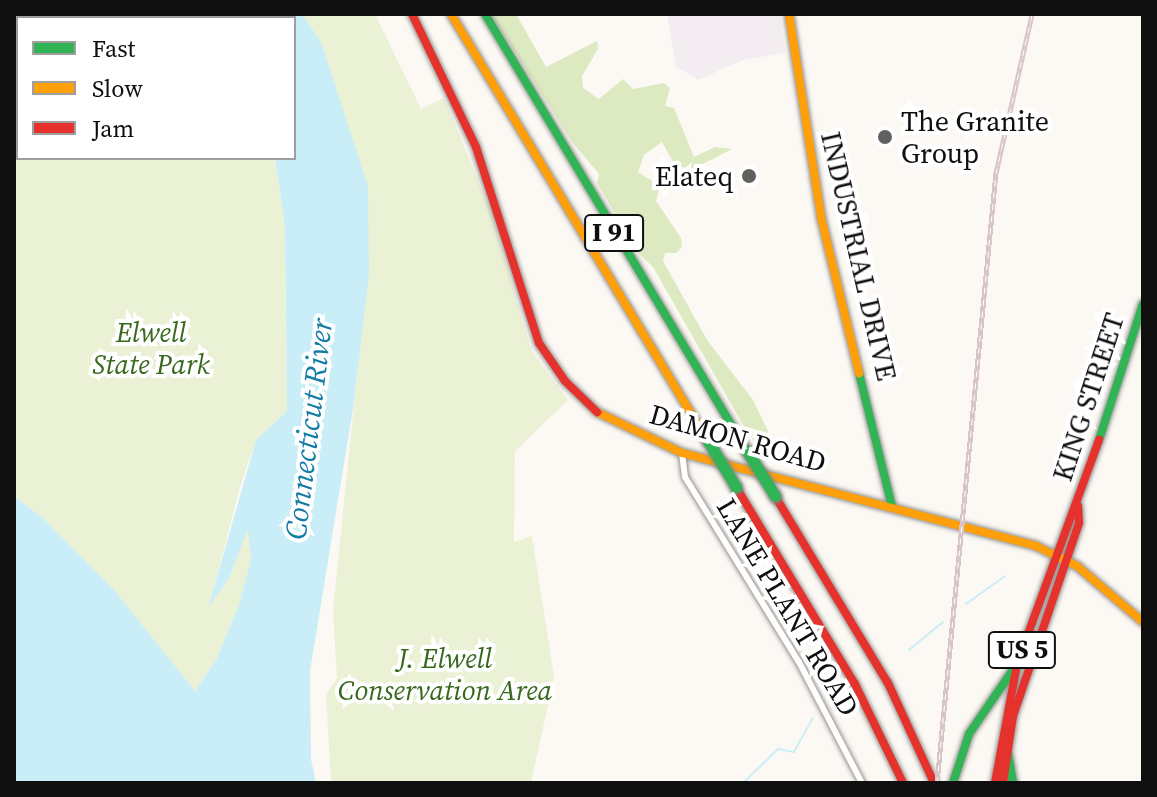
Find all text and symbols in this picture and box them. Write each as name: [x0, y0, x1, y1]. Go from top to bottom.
legend: [16, 16, 296, 160]
text: Fast: [92, 32, 135, 65]
text: Slow: [92, 72, 143, 105]
place label: The Granite Group: [901, 104, 1049, 170]
text: Jam: [92, 112, 134, 145]
street label: INDUSTRIAL DRIVE: [814, 128, 904, 384]
marker: The Granite Group: [876, 128, 894, 146]
place label: Elateq: [655, 159, 733, 193]
marker: Elateq: [740, 167, 758, 185]
road number: I 91: [584, 211, 644, 255]
street label: KING STREET: [1045, 309, 1131, 485]
park label: Elwell State Park: [92, 315, 210, 381]
water label: Connecticut River: [278, 316, 340, 542]
street label: DAMON ROAD: [646, 397, 830, 479]
street label: LANE PLANT ROAD: [710, 492, 866, 722]
road number: US 5: [986, 628, 1058, 672]
park label: J. Elwell Conservation Area: [338, 641, 552, 707]

